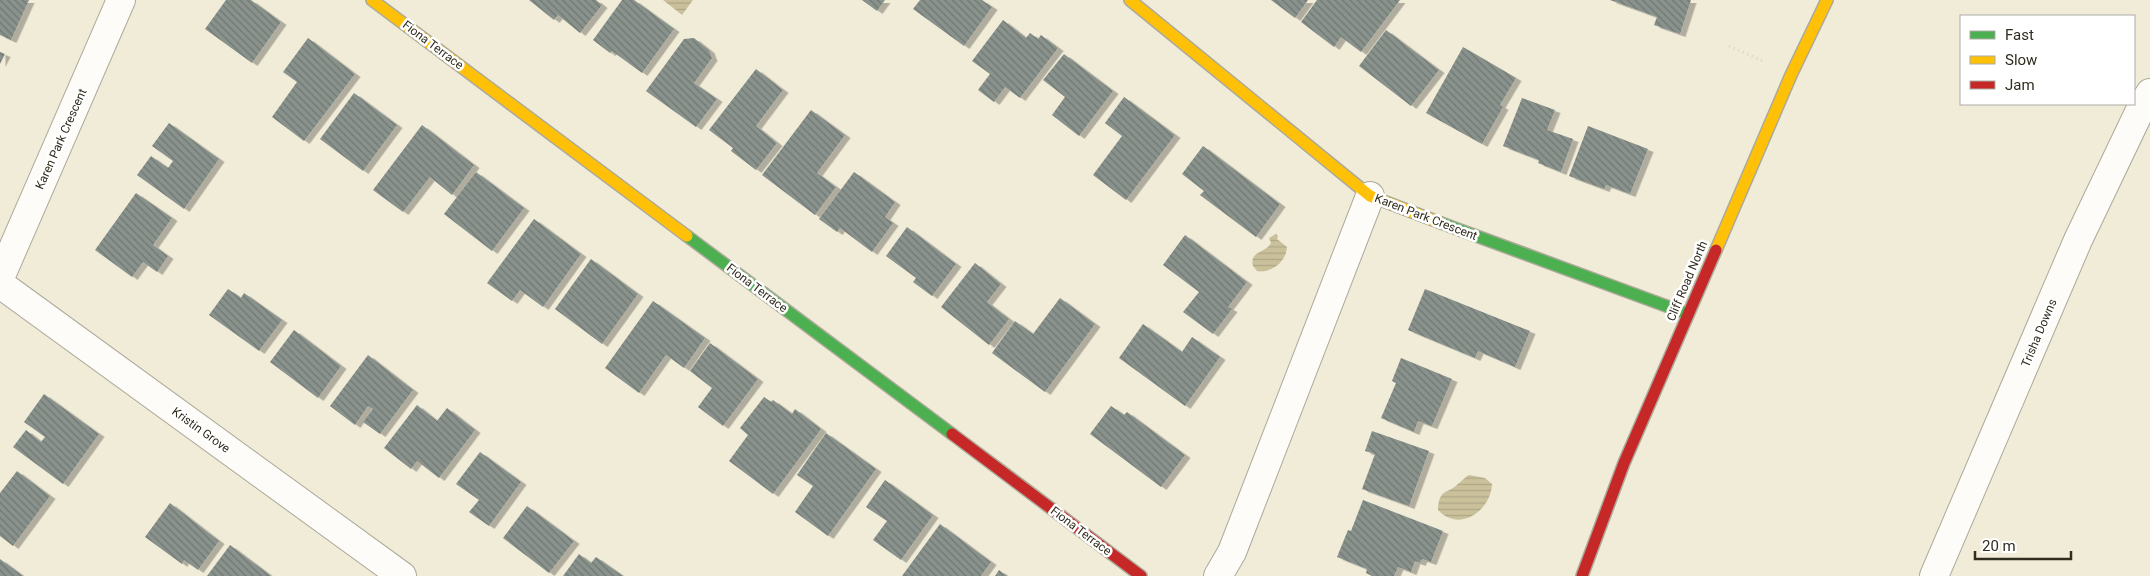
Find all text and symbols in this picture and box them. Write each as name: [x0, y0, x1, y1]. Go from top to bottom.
legend: [1960, 15, 2135, 105]
street label: Fiona Terrace: [400, 18, 466, 72]
text: Fast: [2005, 26, 2034, 44]
text: Slow: [2005, 51, 2037, 69]
text: Jam: [2005, 76, 2035, 94]
street label: Karen Park Crescent: [33, 86, 90, 191]
street label: Karen Park Crescent: [1373, 191, 1479, 243]
street label: Cliff Road North: [1664, 239, 1710, 323]
street label: Fiona Terrace: [724, 261, 790, 315]
street label: Trisha Downs: [2018, 297, 2060, 369]
street label: Kristin Grove: [169, 404, 233, 456]
street label: Fiona Terrace: [1048, 504, 1114, 558]
scale bar: [1975, 528, 2071, 560]
text: 20 m: [1982, 537, 2016, 555]

